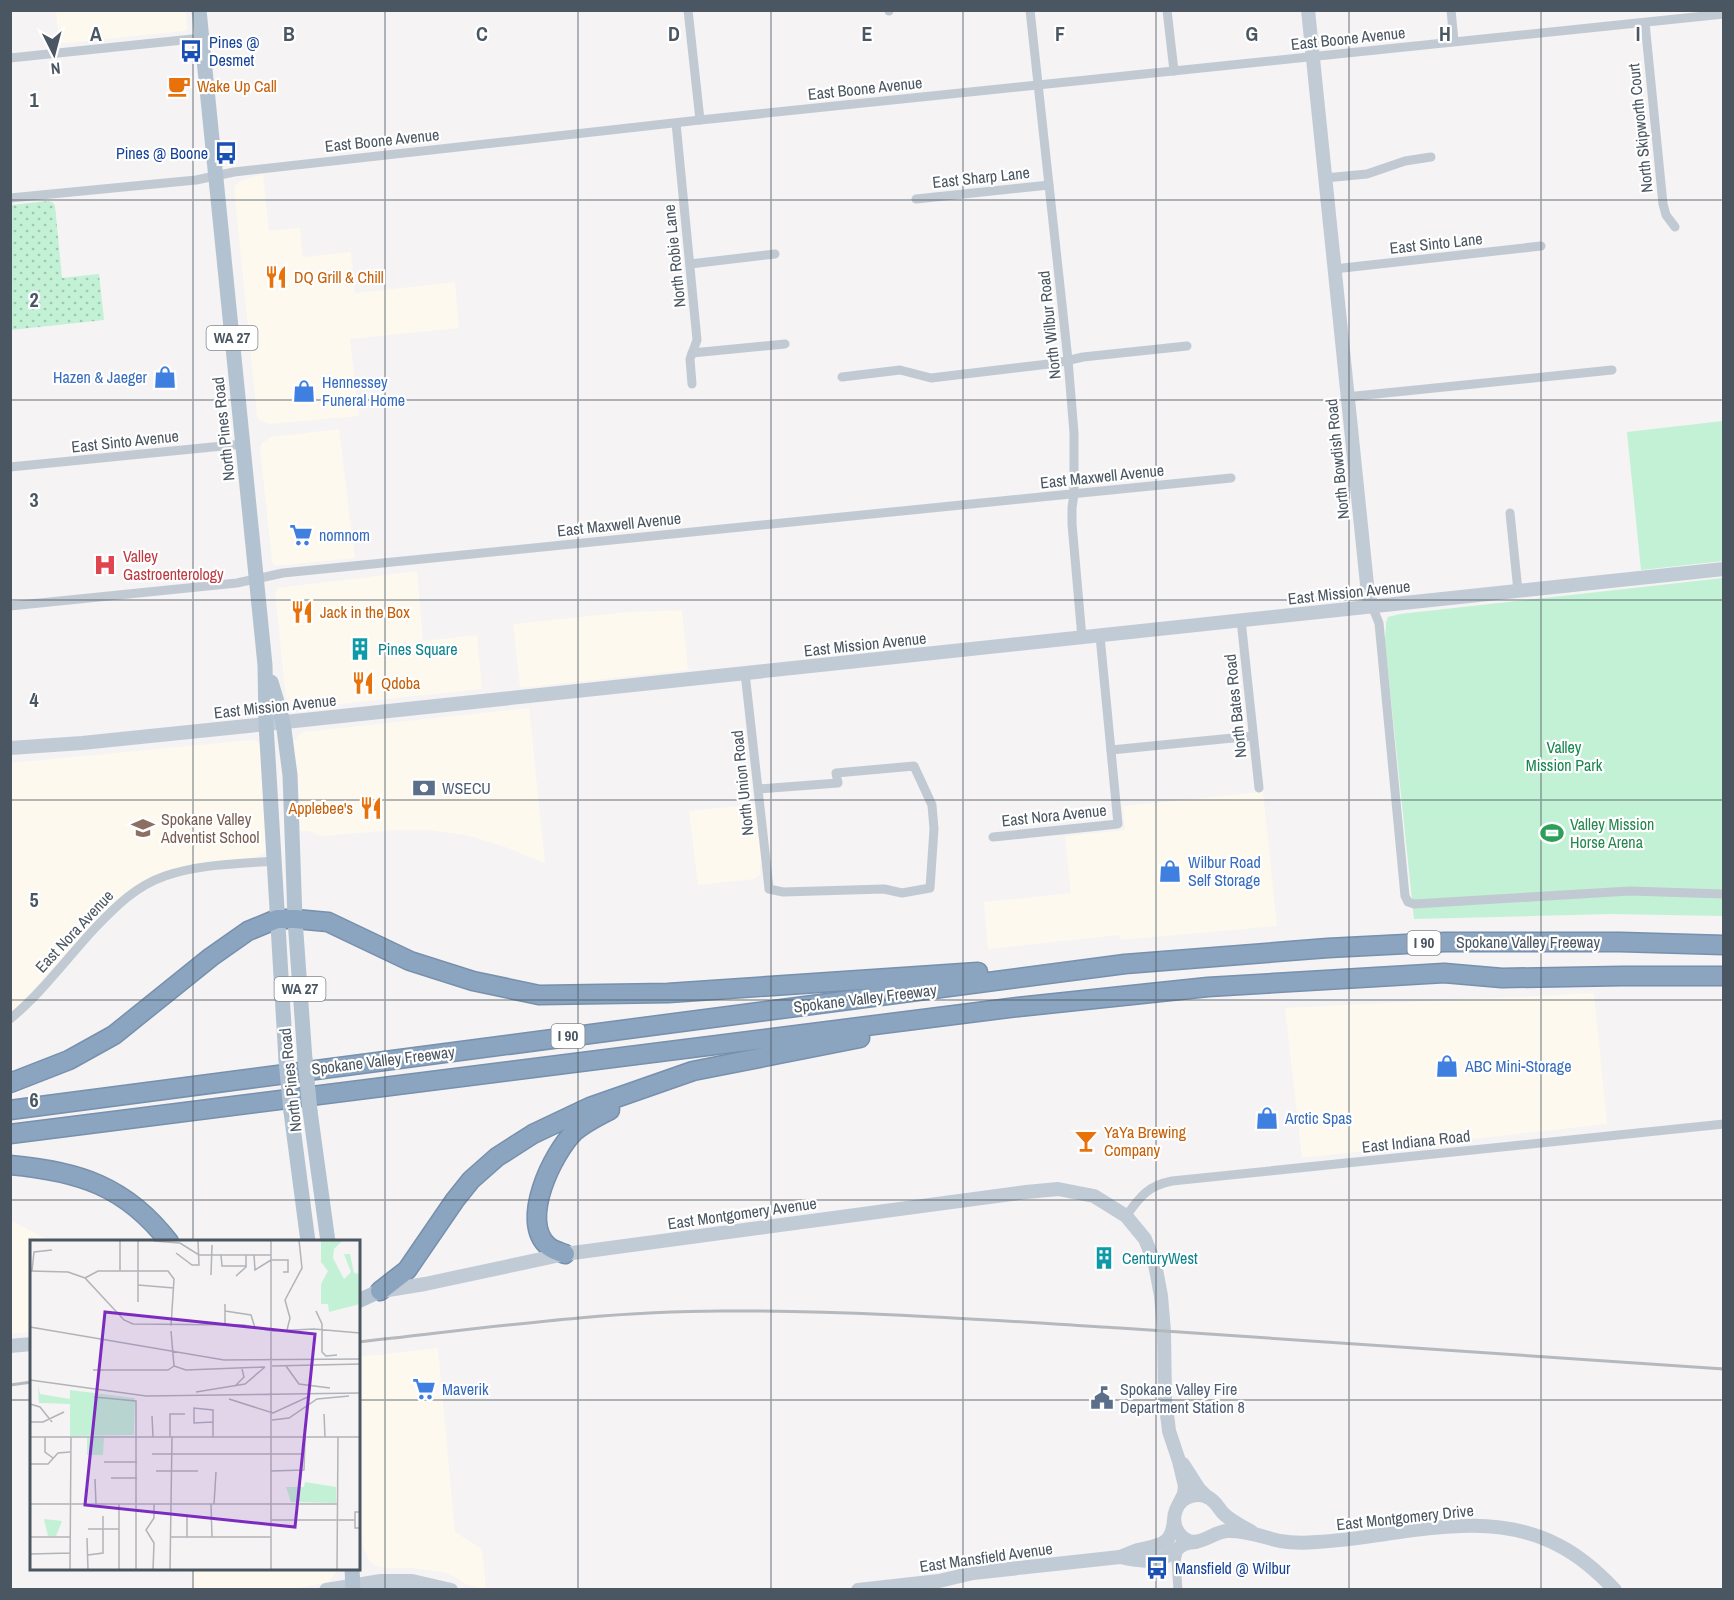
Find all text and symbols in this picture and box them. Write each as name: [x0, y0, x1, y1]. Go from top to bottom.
text: A: [90, 20, 102, 47]
text: B: [283, 20, 295, 47]
text: C: [476, 20, 488, 47]
text: D: [668, 20, 680, 47]
text: E: [862, 20, 873, 47]
text: F: [1055, 20, 1065, 47]
text: G: [1246, 20, 1258, 47]
text: H: [1439, 20, 1451, 47]
text: I: [1636, 20, 1640, 47]
street label: East Boone Avenue: [1290, 21, 1406, 55]
north arrow: [24, 24, 84, 84]
place label: Pines @ Desmet: [209, 31, 260, 71]
bus stop icon: Pines @ Desmet: [178, 38, 204, 64]
text: N: [50, 57, 61, 80]
street label: North Skipworth Court: [1622, 62, 1658, 194]
street label: East Boone Avenue: [807, 71, 923, 105]
cafe icon: Wake Up Call: [166, 73, 192, 99]
place label: Wake Up Call: [197, 75, 277, 97]
text: 1: [29, 86, 39, 113]
street label: East Boone Avenue: [324, 123, 440, 157]
bus stop icon: Pines @ Boone: [213, 140, 239, 166]
place label: Pines @ Boone: [116, 142, 208, 164]
street label: East Sharp Lane: [931, 161, 1031, 193]
street label: North Robie Lane: [658, 203, 690, 309]
street label: East Sinto Lane: [1388, 227, 1484, 259]
restaurant icon: DQ Grill & Chill: [263, 264, 289, 290]
place label: DQ Grill & Chill: [294, 266, 384, 288]
street label: North Wilbur Road: [1032, 270, 1066, 380]
text: 2: [29, 286, 39, 313]
road number: WA 27: [206, 326, 258, 350]
shop icon: Hazen & Jaeger: [152, 364, 178, 390]
place label: Hazen & Jaeger: [53, 366, 148, 388]
place label: Hennessey Funeral Home: [322, 371, 405, 411]
street label: North Pines Road: [207, 376, 239, 482]
shop icon: Hennessey Funeral Home: [291, 378, 317, 404]
street label: North Bowdish Road: [1320, 398, 1354, 520]
street label: East Sinto Avenue: [70, 424, 180, 458]
street label: East Maxwell Avenue: [1039, 459, 1165, 493]
text: 3: [29, 486, 39, 513]
street label: East Maxwell Avenue: [556, 507, 682, 541]
supermarket icon: nomnom: [288, 522, 314, 548]
place label: nomnom: [319, 524, 370, 546]
place label: Valley Gastroenterology: [123, 545, 224, 585]
hospital icon: Valley Gastroenterology: [92, 552, 118, 578]
street label: East Mission Avenue: [1287, 575, 1411, 609]
restaurant icon: Jack in the Box: [289, 599, 315, 625]
place label: Jack in the Box: [320, 601, 410, 623]
street label: East Mission Avenue: [803, 627, 927, 661]
building icon: Pines Square: [347, 636, 373, 662]
place label: Pines Square: [378, 638, 458, 660]
street label: North Bates Road: [1219, 653, 1251, 759]
restaurant icon: Qdoba: [350, 670, 376, 696]
place label: Qdoba: [381, 672, 421, 694]
text: 4: [29, 686, 39, 713]
street label: East Mission Avenue: [213, 689, 337, 723]
street label: North Union Road: [726, 729, 758, 837]
park label: Valley Mission Park: [1526, 736, 1603, 776]
bank icon: WSECU: [411, 775, 437, 801]
place label: WSECU: [442, 777, 491, 799]
restaurant icon: Applebee's: [358, 795, 384, 821]
place label: Applebee's: [287, 797, 353, 819]
street label: East Nora Avenue: [1000, 799, 1108, 831]
place label: Spokane Valley Adventist School: [160, 808, 260, 848]
place label: Valley Mission Horse Arena: [1570, 813, 1654, 853]
school or university icon: Spokane Valley Adventist School: [130, 815, 156, 841]
sports icon: Valley Mission Horse Arena: [1539, 820, 1565, 846]
place label: Wilbur Road Self Storage: [1188, 851, 1261, 891]
shop icon: Wilbur Road Self Storage: [1157, 858, 1183, 884]
street label: East Nora Avenue: [30, 885, 118, 977]
text: 5: [29, 886, 39, 913]
road number: I 90: [1408, 931, 1440, 955]
street label: Spokane Valley Freeway: [1456, 931, 1601, 953]
road number: WA 27: [274, 977, 326, 1001]
street label: Spokane Valley Freeway: [792, 978, 938, 1018]
road number: I 90: [552, 1024, 584, 1048]
street label: North Pines Road: [274, 1027, 306, 1133]
street label: Spokane Valley Freeway: [310, 1040, 456, 1080]
shop icon: ABC Mini-Storage: [1434, 1053, 1460, 1079]
place label: ABC Mini-Storage: [1464, 1055, 1571, 1077]
text: 6: [29, 1086, 39, 1113]
shop icon: Arctic Spas: [1254, 1105, 1280, 1131]
place label: Arctic Spas: [1284, 1107, 1352, 1129]
place label: YaYa Brewing Company: [1104, 1121, 1187, 1161]
street label: East Indiana Road: [1361, 1124, 1471, 1158]
bar icon: YaYa Brewing Company: [1073, 1128, 1099, 1154]
street label: East Montgomery Avenue: [666, 1192, 818, 1234]
inset map: [30, 1240, 360, 1570]
building icon: CenturyWest: [1091, 1245, 1117, 1271]
place label: CenturyWest: [1122, 1247, 1198, 1269]
supermarket icon: Maverik: [411, 1376, 437, 1402]
place label: Maverik: [442, 1378, 489, 1400]
place label: Spokane Valley Fire Department Station 8: [1120, 1378, 1245, 1418]
public building icon: Spokane Valley Fire Department Station 8: [1089, 1385, 1115, 1411]
street label: East Montgomery Drive: [1335, 1499, 1475, 1535]
street label: East Mansfield Avenue: [918, 1537, 1054, 1577]
bus stop icon: Mansfield @ Wilbur: [1144, 1555, 1170, 1581]
place label: Mansfield @ Wilbur: [1175, 1557, 1291, 1579]

